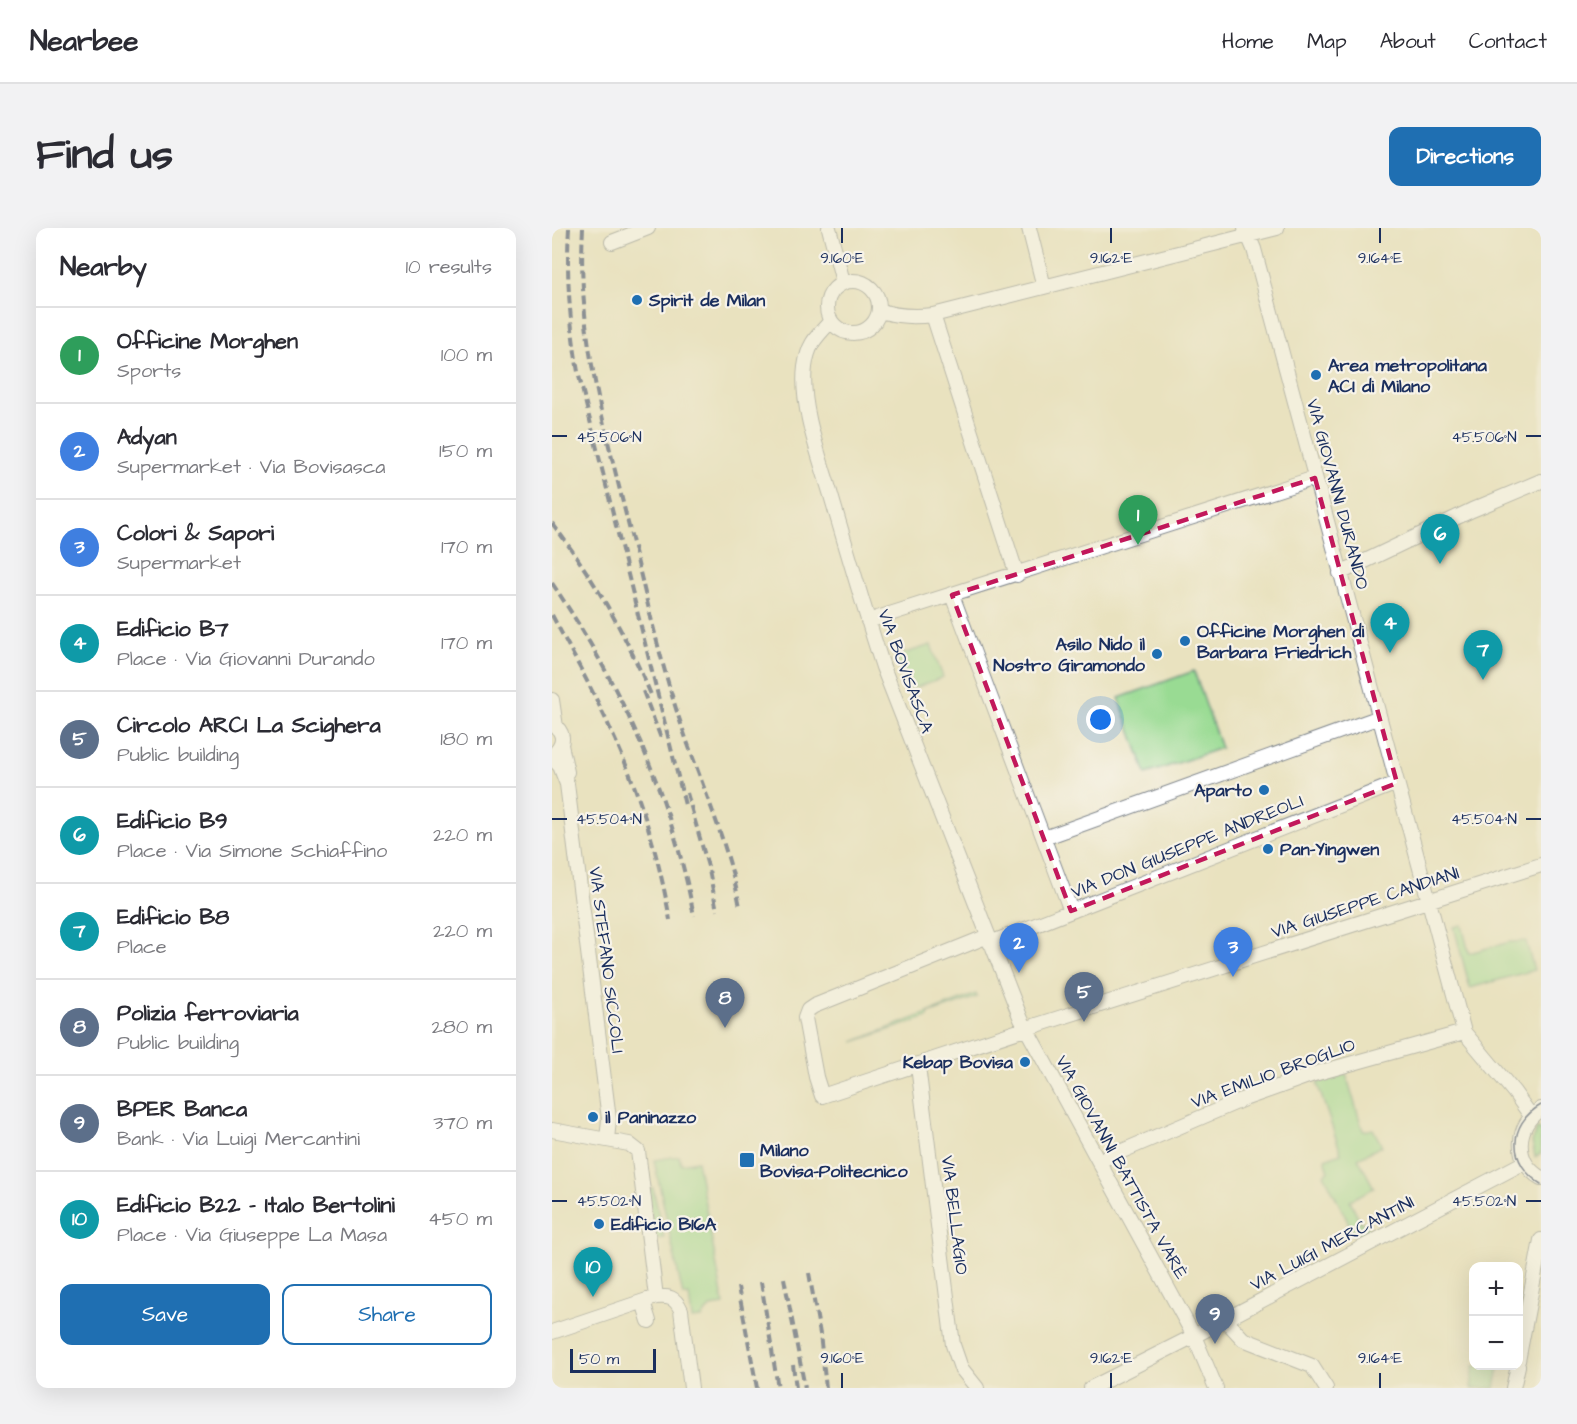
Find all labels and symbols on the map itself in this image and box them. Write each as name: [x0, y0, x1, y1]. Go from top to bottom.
text: 9.160°E: [820, 248, 864, 269]
text: 9.162°E: [1090, 248, 1132, 269]
text: 9.164°E: [1358, 248, 1402, 269]
place label: Spirit de Milan: [648, 288, 765, 313]
marker: Spirit de Milan: [630, 293, 644, 307]
place label: Area metropolitana ACI di Milano: [1328, 353, 1488, 399]
marker: Area metropolitana ACI di Milano: [1309, 368, 1323, 382]
street label: VIA GIOVANNI DURANDO: [1300, 396, 1375, 592]
text: 45.506°N: [576, 427, 642, 448]
text: 45.506°N: [1451, 427, 1517, 448]
pin: 1: [1118, 496, 1158, 545]
pin: 6: [1420, 514, 1460, 564]
pin: 4: [1370, 604, 1410, 653]
street label: VIA BOVISASCA: [871, 606, 940, 737]
place label: Officine Morghen di Barbara Friedrich: [1197, 619, 1365, 665]
pin: 7: [1464, 630, 1502, 680]
place label: Asilo Nido il Nostro Giramondo: [993, 632, 1146, 678]
marker: Officine Morghen di Barbara Friedrich: [1178, 634, 1192, 648]
marker: Asilo Nido il Nostro Giramondo: [1150, 647, 1164, 661]
your location: [1086, 705, 1115, 734]
place label: Aparto: [1194, 778, 1253, 803]
marker: Aparto: [1257, 783, 1271, 797]
street label: VIA DON GIUSEPPE ANDREOLI: [1067, 788, 1307, 905]
text: 45.504°N: [576, 809, 642, 830]
text: 45.504°N: [1451, 809, 1517, 830]
place label: Pan-Yingwen: [1280, 837, 1379, 863]
marker: Pan-Yingwen: [1261, 842, 1275, 856]
street label: VIA GIUSEPPE CANDIANI: [1268, 860, 1462, 945]
street label: VIA STEFANO SICCOLI: [583, 865, 630, 1055]
pin: 2: [1000, 924, 1038, 973]
pin: 3: [1214, 928, 1252, 977]
pin: 5: [1064, 972, 1104, 1022]
pin: 8: [706, 978, 744, 1028]
street label: VIA EMILIO BROGLIO: [1188, 1032, 1359, 1115]
place label: Kebap Bovisa: [903, 1050, 1014, 1075]
street label: VIA GIOVANNI BATTISTA VARÈ: [1049, 1051, 1194, 1284]
marker: Kebap Bovisa: [1018, 1055, 1032, 1069]
place label: il Paninazzo: [605, 1105, 697, 1130]
marker: il Paninazzo: [586, 1110, 600, 1124]
place label: Milano Bovisa-Politecnico: [760, 1138, 908, 1184]
marker: Milano Bovisa-Politecnico: [738, 1151, 756, 1169]
street label: VIA BELLAGIO: [935, 1154, 974, 1276]
street label: VIA LUIGI MERCANTINI: [1246, 1190, 1419, 1297]
text: 45.502°N: [577, 1191, 641, 1212]
text: 45.502°N: [1452, 1191, 1516, 1212]
place label: Edificio B16A: [611, 1212, 717, 1237]
marker: Edificio B16A: [592, 1217, 606, 1231]
pin: 10: [574, 1248, 612, 1297]
pin: 9: [1196, 1294, 1234, 1344]
scale bar: [570, 1346, 656, 1374]
text: 9.160°E: [820, 1348, 864, 1369]
text: 9.162°E: [1090, 1348, 1132, 1369]
text: 9.164°E: [1358, 1348, 1402, 1369]

